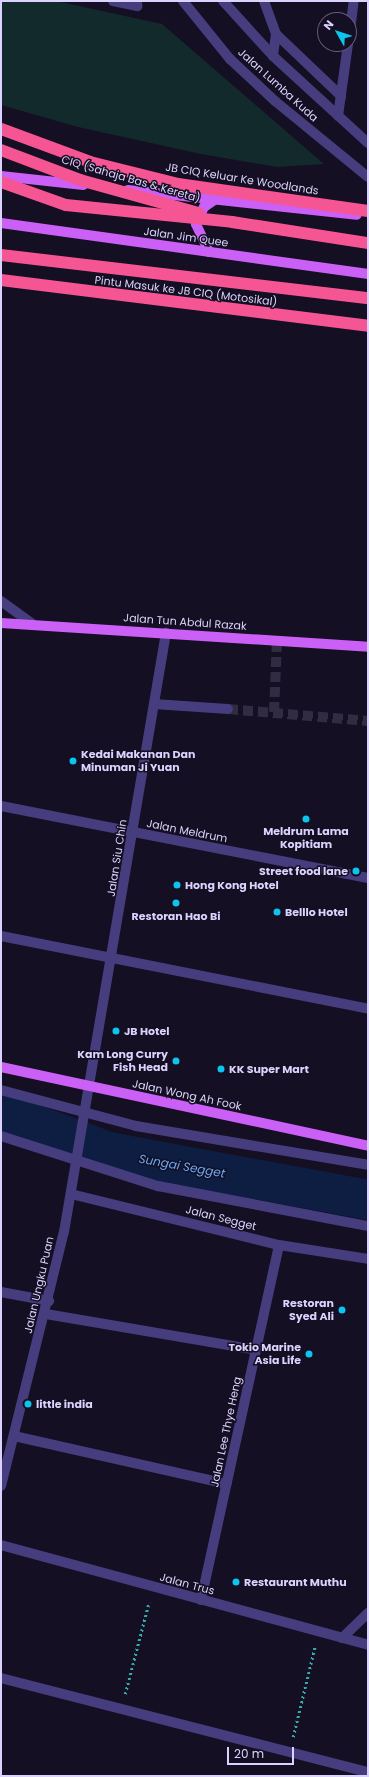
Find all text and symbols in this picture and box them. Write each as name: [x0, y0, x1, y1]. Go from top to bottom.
north arrow: [317, 12, 357, 52]
text: N: [320, 17, 337, 33]
street label: Jalan Lumba Kuda: [235, 46, 321, 124]
street label: CIQ (Sahaja Bas & Kereta): [60, 153, 202, 205]
street label: JB CIQ Keluar Ke Woodlands: [164, 160, 320, 198]
street label: Jalan Jim Quee: [143, 225, 229, 249]
street label: Pintu Masuk ke JB CIQ (Motosikal): [94, 273, 278, 309]
street label: Jalan Tun Abdul Razak: [123, 611, 247, 633]
place label: Kedai Makanan Dan Minuman Ji Yuan: [81, 748, 195, 774]
marker: Kedai Makanan Dan Minuman Ji Yuan: [68, 756, 78, 766]
marker: Meldrum Lama Kopitiam: [301, 814, 311, 824]
street label: Jalan Meldrum: [145, 817, 229, 845]
street label: Jalan Siu Chin: [104, 819, 130, 897]
place label: Meldrum Lama Kopitiam: [263, 825, 349, 851]
place label: Street food lane: [259, 864, 348, 878]
marker: Street food lane: [351, 866, 361, 876]
place label: Hong Kong Hotel: [185, 878, 279, 892]
marker: Hong Kong Hotel: [172, 880, 182, 890]
marker: Restoran Hao Bi: [171, 898, 181, 908]
place label: Belllo Hotel: [285, 905, 348, 919]
marker: Belllo Hotel: [272, 907, 282, 917]
place label: Restoran Hao Bi: [132, 909, 220, 923]
place label: JB Hotel: [124, 1024, 169, 1038]
marker: JB Hotel: [111, 1026, 121, 1036]
place label: Kam Long Curry Fish Head: [77, 1048, 168, 1074]
marker: Kam Long Curry Fish Head: [171, 1056, 181, 1066]
place label: KK Super Mart: [229, 1062, 309, 1076]
marker: KK Super Mart: [216, 1064, 226, 1074]
street label: Jalan Wong Ah Fook: [131, 1077, 243, 1113]
water label: Sungai Segget: [138, 1151, 226, 1181]
street label: Jalan Segget: [184, 1203, 258, 1233]
street label: Jalan Ungku Puan: [21, 1235, 57, 1335]
place label: Restoran Syed Ali: [283, 1297, 334, 1323]
marker: Restoran Syed Ali: [337, 1305, 347, 1315]
place label: Tokio Marine Asia Life: [228, 1341, 301, 1367]
marker: Tokio Marine Asia Life: [304, 1349, 314, 1359]
street label: Jalan Lee Thye Heng: [208, 1376, 244, 1488]
place label: little india: [36, 1397, 93, 1411]
marker: little india: [23, 1399, 33, 1409]
street label: Jalan Trus: [158, 1570, 216, 1598]
place label: Restaurant Muthu: [244, 1575, 347, 1589]
marker: Restaurant Muthu: [231, 1577, 241, 1587]
scale bar: [229, 1739, 296, 1765]
text: 20 m: [234, 1745, 264, 1762]

